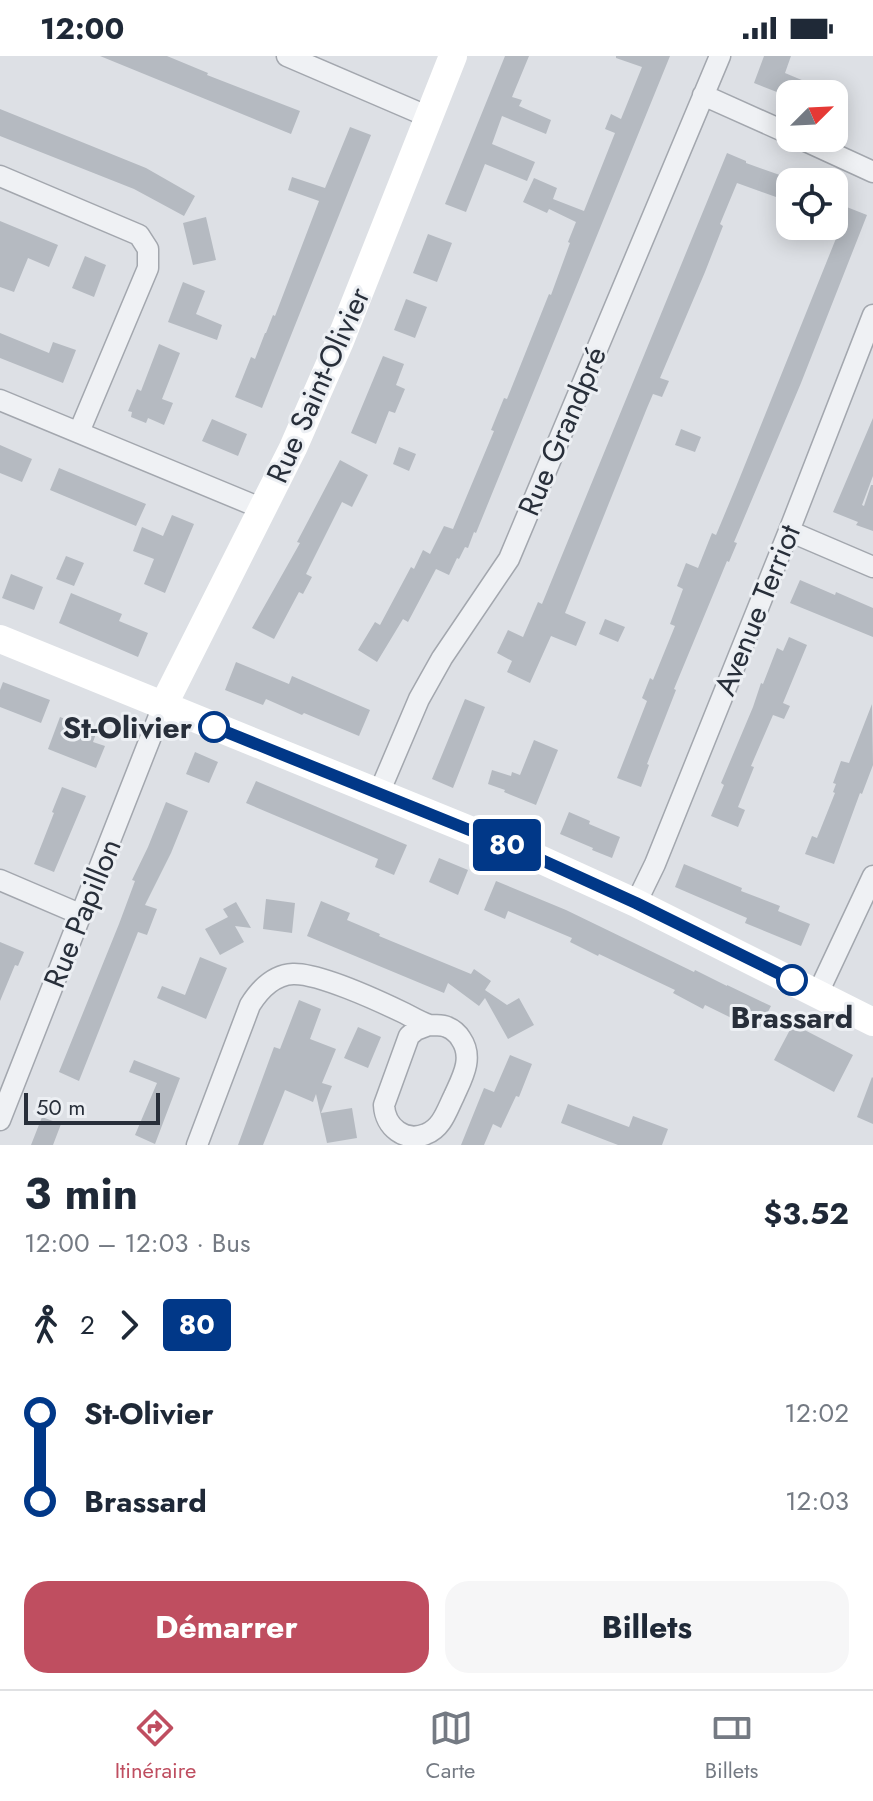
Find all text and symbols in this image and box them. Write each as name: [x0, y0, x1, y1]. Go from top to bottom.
text: 12:00: [40, 7, 124, 50]
north arrow: [776, 80, 848, 152]
map controls: [776, 80, 848, 240]
button: locate: [776, 168, 848, 240]
street label: Rue Saint-Olivier: [256, 280, 381, 490]
street label: Rue Grandpré: [507, 340, 617, 522]
street label: Avenue Terriot: [703, 517, 811, 702]
place label: St-Olivier: [62, 706, 193, 749]
marker: St-Olivier: [199, 712, 229, 742]
line badge: 80: [471, 819, 543, 871]
text: 80: [489, 824, 525, 865]
street label: Rue Papillon: [33, 832, 131, 994]
marker: Brassard: [777, 965, 807, 995]
place label: Brassard: [731, 996, 853, 1039]
scale bar: [24, 1089, 160, 1125]
text: 50 m: [36, 1091, 85, 1123]
text: 3 min: [24, 1162, 138, 1226]
text: $3.52: [763, 1192, 849, 1235]
text: 12:00 – 12:03 · Bus: [24, 1224, 250, 1262]
icon: walk: [24, 1303, 68, 1347]
icon: forward: [107, 1303, 151, 1347]
text: 80: [179, 1304, 215, 1345]
text: 2: [80, 1306, 95, 1344]
text: St-Olivier: [84, 1392, 214, 1435]
text: 12:02: [784, 1394, 849, 1432]
text: Brassard: [84, 1480, 207, 1523]
text: 12:03: [785, 1482, 849, 1520]
button: Démarrer: [24, 1581, 429, 1673]
button: Billets: [445, 1581, 849, 1673]
tab: Itinéraire: [115, 1706, 196, 1786]
tab: Carte: [426, 1706, 475, 1786]
tab: Billets: [705, 1706, 758, 1786]

